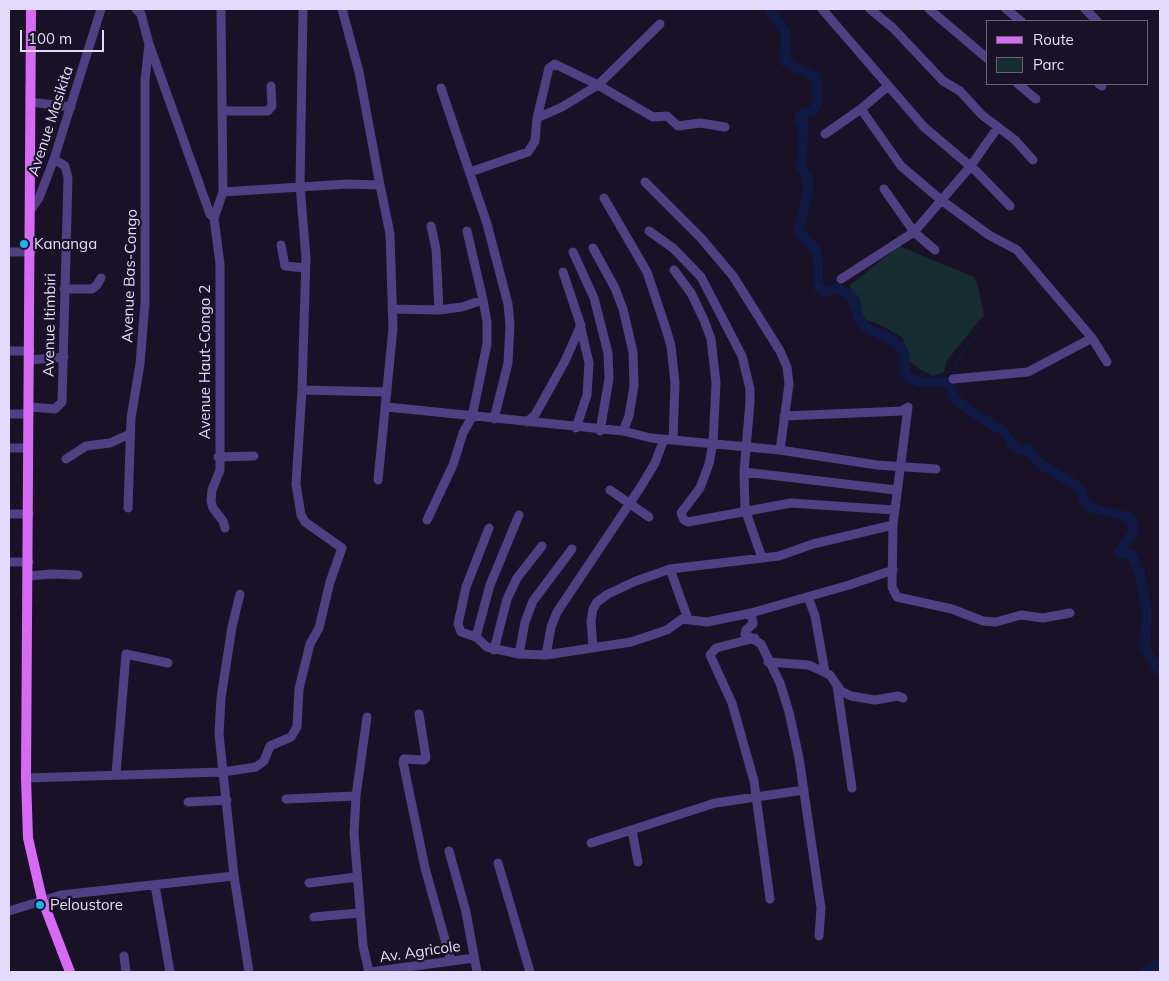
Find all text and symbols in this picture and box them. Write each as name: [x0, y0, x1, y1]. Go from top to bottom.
scale bar: [22, 20, 106, 52]
legend: [986, 20, 1149, 85]
text: 100 m: [28, 29, 72, 48]
text: Route: [1033, 30, 1074, 49]
text: Parc: [1033, 55, 1064, 74]
street label: Avenue Masikita: [25, 64, 77, 178]
street label: Avenue Bas-Congo: [119, 209, 141, 343]
place label: Kananga: [34, 235, 97, 253]
marker: Kananga: [18, 238, 30, 250]
street label: Avenue Itimbiri: [40, 273, 60, 377]
street label: Avenue Haut-Congo 2: [196, 285, 214, 439]
place label: Peloustore: [50, 896, 123, 914]
marker: Peloustore: [34, 899, 46, 911]
street label: Av. Agricole: [378, 937, 462, 967]

